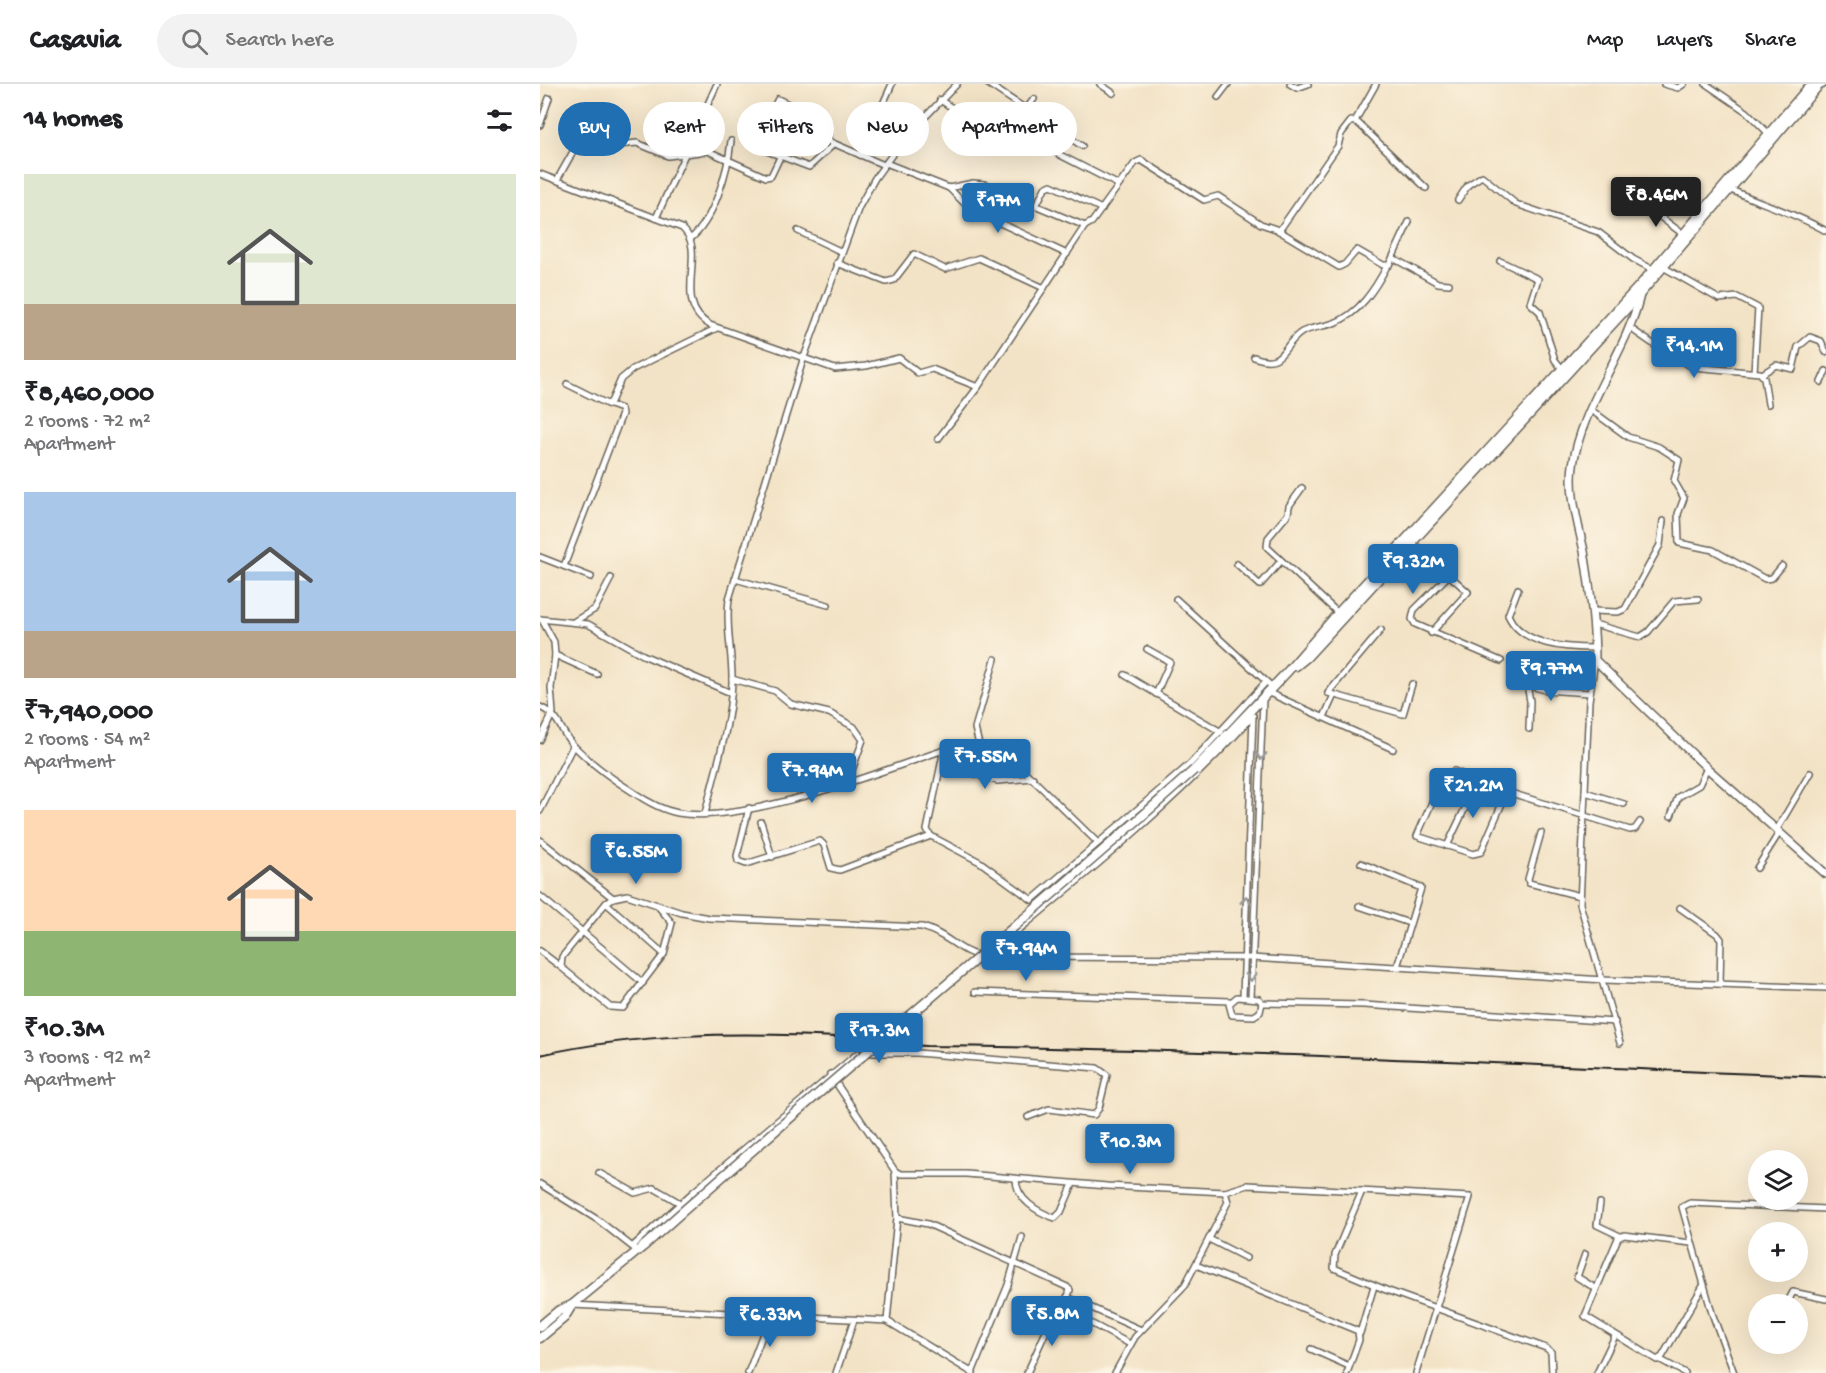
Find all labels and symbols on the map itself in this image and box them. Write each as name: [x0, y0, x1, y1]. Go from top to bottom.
pin: ₹8.46M: [1607, 177, 1705, 228]
pin: ₹17M: [962, 183, 1034, 234]
pin: ₹14.1M: [1645, 328, 1743, 379]
pin: ₹9.32M: [1364, 544, 1462, 595]
pin: ₹9.77M: [1502, 651, 1600, 702]
pin: ₹7.55M: [936, 739, 1034, 790]
one-way arrow: [1255, 751, 1267, 760]
pin: ₹7.94M: [763, 753, 861, 804]
pin: ₹21.2M: [1424, 768, 1522, 819]
pin: ₹6.55M: [587, 834, 685, 885]
one-way arrow: [1240, 895, 1252, 904]
pin: ₹7.94M: [977, 931, 1075, 982]
one-way arrow: [1245, 973, 1257, 982]
pin: ₹17.3M: [830, 1013, 928, 1064]
pin: ₹10.3M: [1081, 1124, 1179, 1175]
pin: ₹5.8M: [1010, 1296, 1094, 1347]
pin: ₹6.33M: [721, 1297, 819, 1348]

